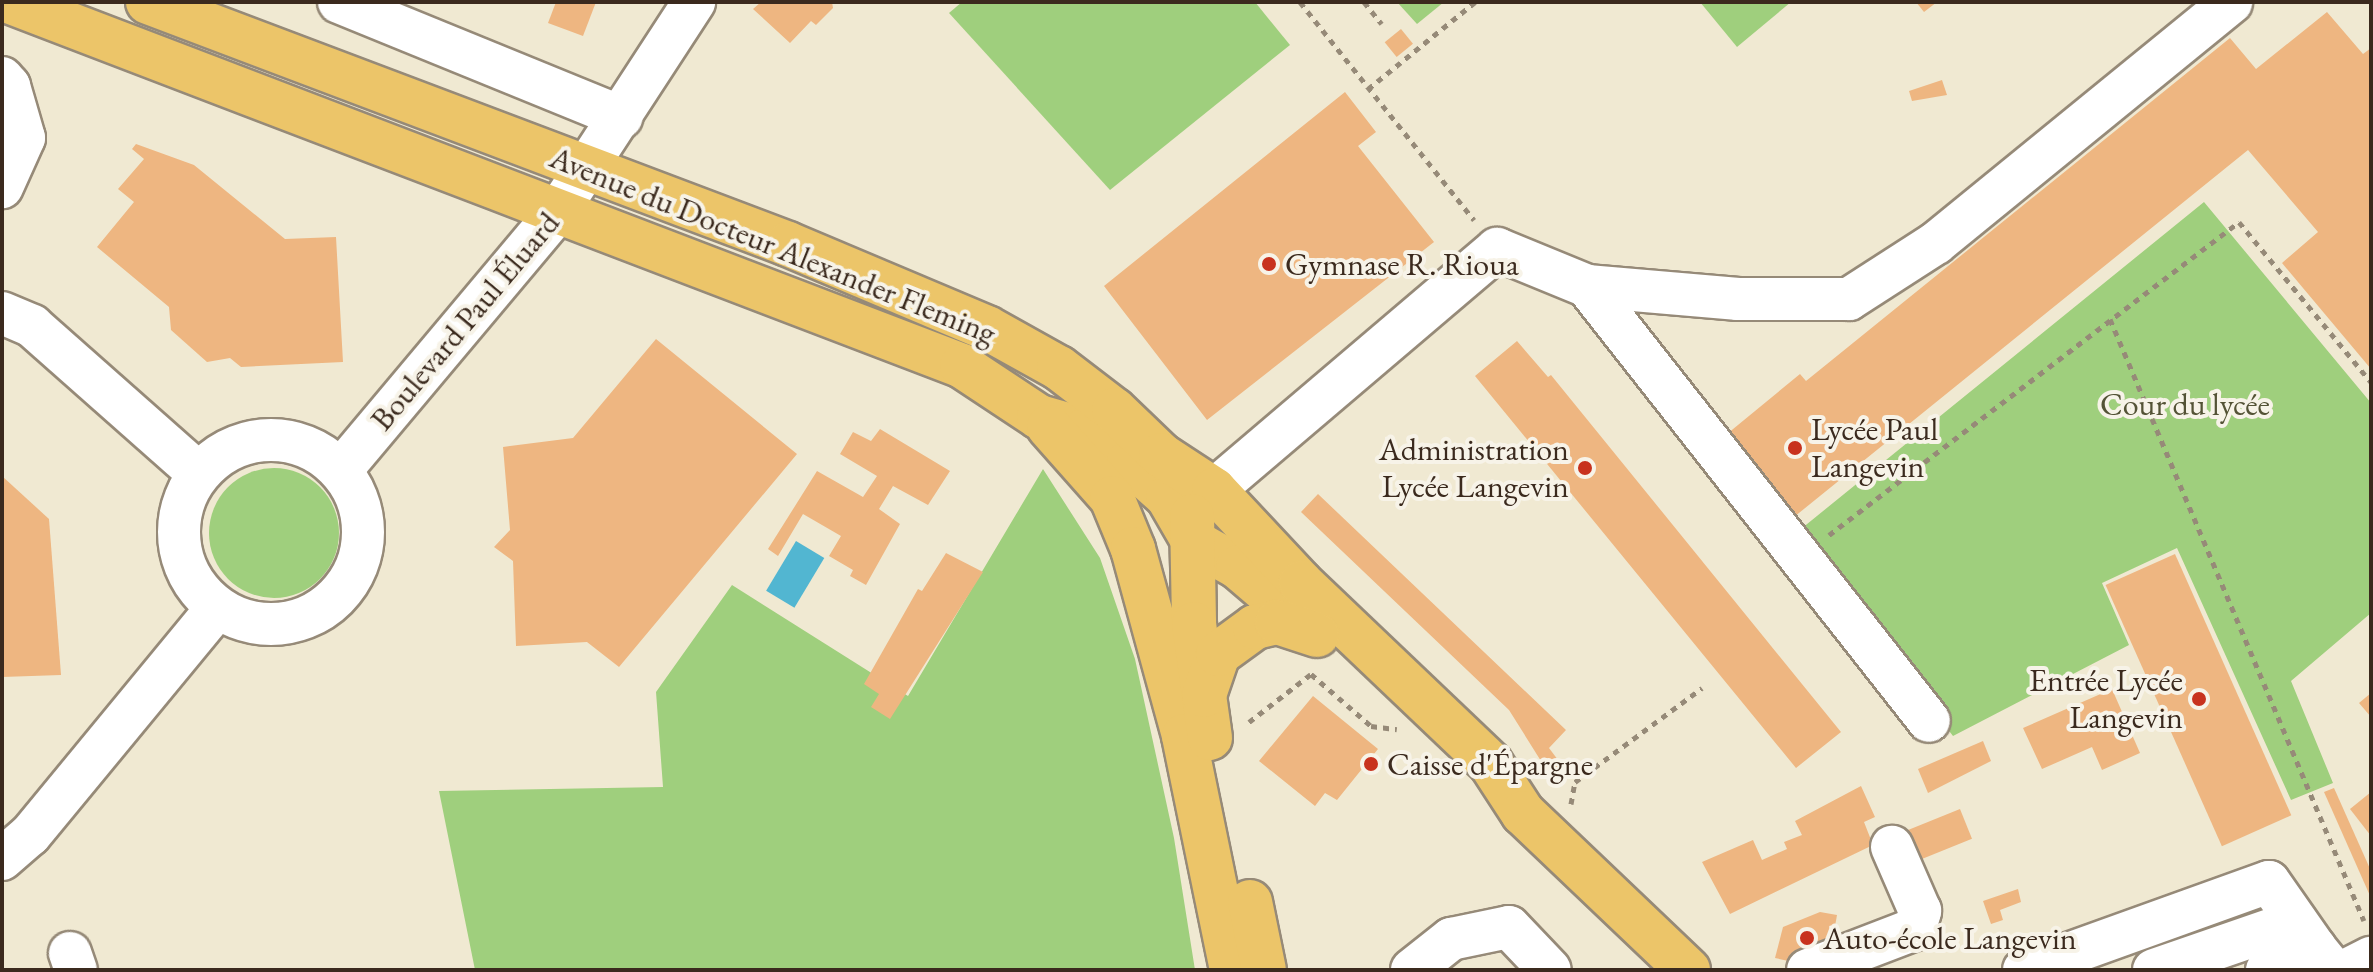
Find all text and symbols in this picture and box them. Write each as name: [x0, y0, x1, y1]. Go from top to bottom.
street label: Avenue du Docteur Alexander Fleming: [544, 138, 1002, 352]
street label: Boulevard Paul Éluard: [362, 204, 568, 438]
place label: Gymnase R. Rioua: [1285, 245, 1519, 283]
marker: Gymnase R. Rioua: [1260, 255, 1278, 273]
park label: Cour du lycée: [2100, 385, 2270, 423]
place label: Lycée Paul Langevin: [1811, 411, 1938, 486]
place label: Administration Lycée Langevin: [1379, 431, 1569, 506]
marker: Lycée Paul Langevin: [1786, 439, 1804, 457]
marker: Administration Lycée Langevin: [1576, 459, 1594, 477]
place label: Entrée Lycée Langevin: [2029, 662, 2183, 737]
marker: Entrée Lycée Langevin: [2190, 690, 2208, 708]
place label: Caisse d'Épargne: [1387, 745, 1593, 783]
marker: Caisse d'Épargne: [1362, 755, 1380, 773]
place label: Auto-école Langevin: [1823, 919, 2077, 957]
marker: Auto-école Langevin: [1798, 929, 1816, 947]

